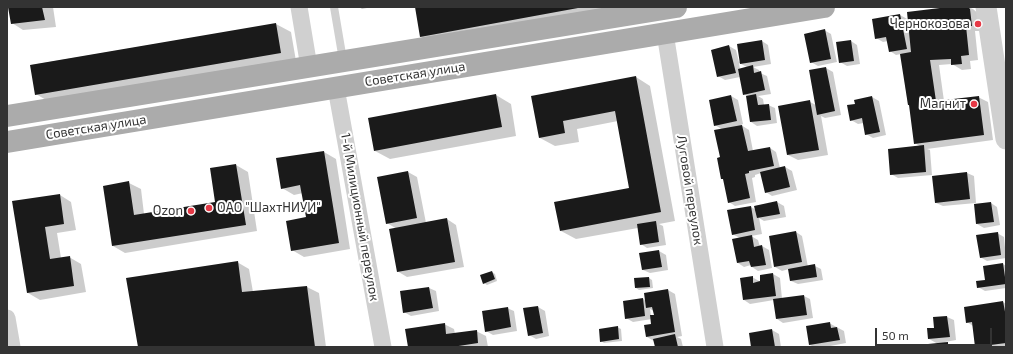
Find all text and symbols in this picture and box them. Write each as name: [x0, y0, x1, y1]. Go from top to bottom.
place label: Чернокозова: [890, 16, 970, 32]
marker: Чернокозова: [973, 19, 983, 29]
street label: Советская улица: [364, 58, 466, 90]
place label: Магнит: [920, 96, 966, 112]
marker: Магнит: [969, 99, 979, 109]
street label: Советская улица: [45, 111, 147, 143]
street label: 1-й Милиционный переулок: [338, 132, 382, 302]
street label: Луговой переулок: [674, 134, 706, 246]
place label: ОАО "ШахтНИУИ": [217, 200, 321, 216]
place label: Ozon: [153, 203, 183, 219]
marker: ОАО "ШахтНИУИ": [204, 203, 214, 213]
marker: Ozon: [186, 206, 196, 216]
scale bar: [877, 320, 994, 346]
text: 50 m: [882, 328, 909, 342]

